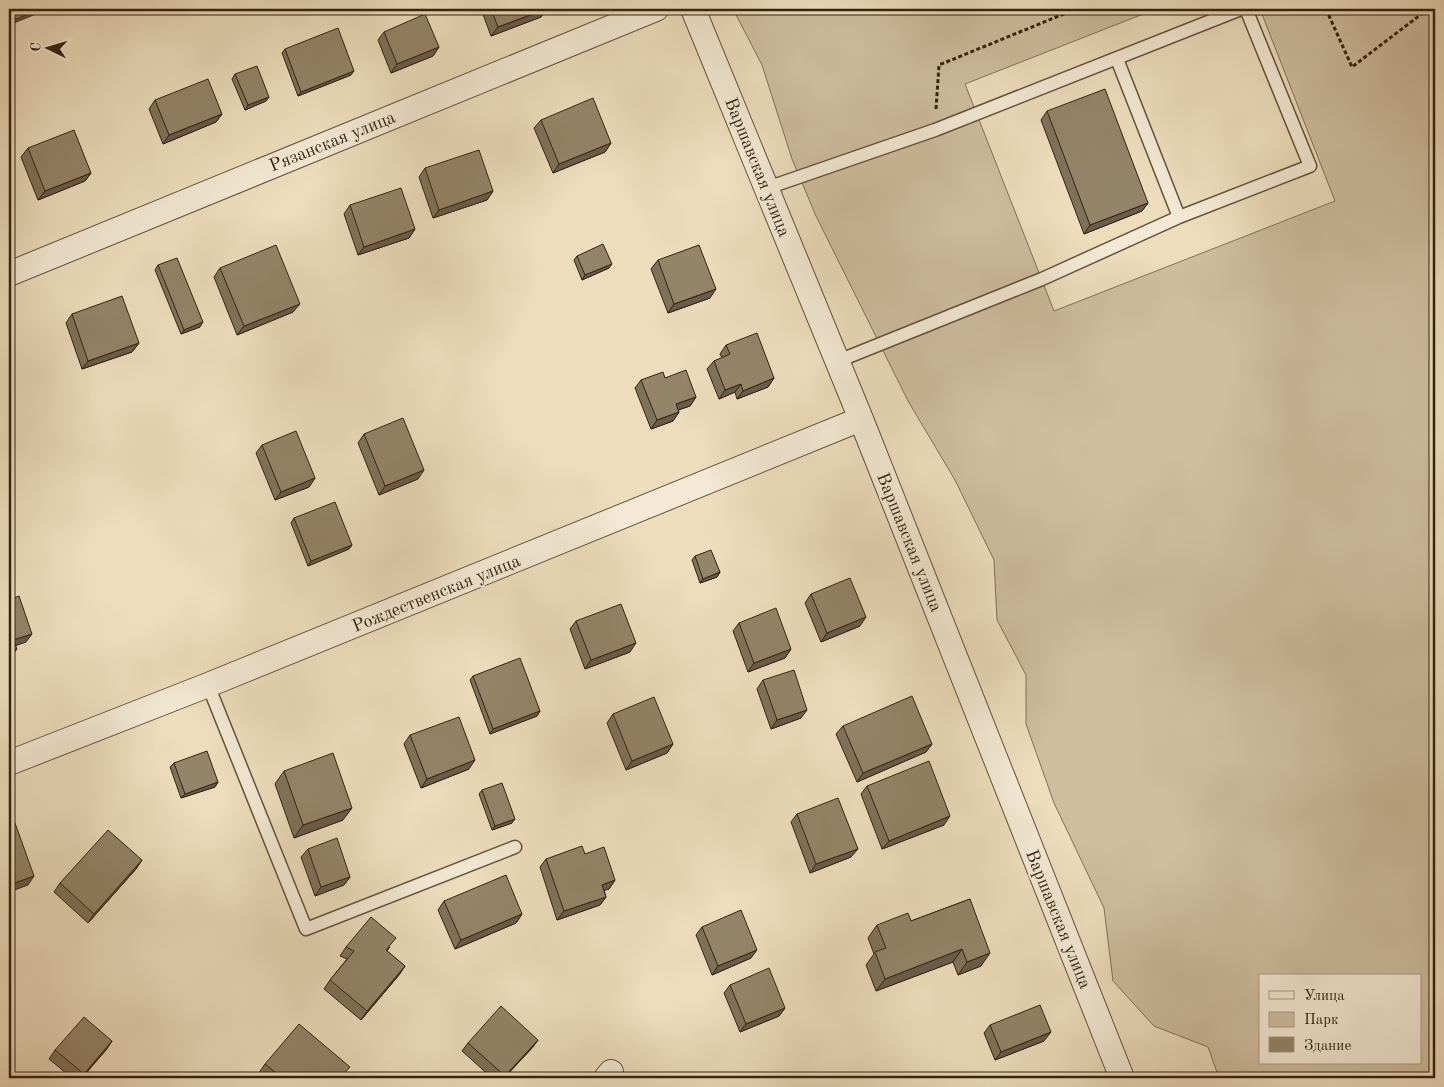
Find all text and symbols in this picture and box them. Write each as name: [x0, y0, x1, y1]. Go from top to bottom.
north arrow: [22, 22, 72, 72]
text: С: [29, 42, 43, 52]
street label: Варшавская улица: [721, 95, 793, 240]
street label: Рязанская улица: [267, 108, 398, 175]
street label: Варшавская улица: [873, 470, 945, 615]
street label: Рождественская улица: [350, 552, 523, 636]
street label: Варшавская улица: [1022, 847, 1094, 992]
legend: [1259, 974, 1422, 1064]
text: Улица: [1304, 989, 1345, 1004]
text: Парк: [1304, 1013, 1339, 1028]
text: Здание: [1304, 1039, 1351, 1054]

